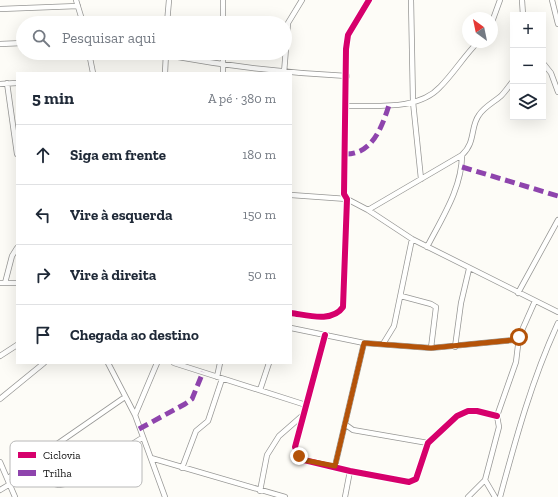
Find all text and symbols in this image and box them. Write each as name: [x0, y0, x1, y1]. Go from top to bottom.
north arrow: [462, 12, 498, 48]
map controls: [510, 12, 546, 120]
button: +: [510, 12, 546, 48]
search box: [16, 16, 292, 60]
icon: search: [30, 27, 52, 49]
text: Pesquisar aqui: [62, 29, 156, 47]
button: −: [510, 48, 546, 84]
button: layers: [510, 84, 546, 120]
text: 5 min: [32, 88, 74, 108]
text: A pé · 380 m: [208, 91, 276, 106]
icon: ahead: [32, 144, 54, 166]
text: Siga em frente: [70, 146, 166, 164]
text: 180 m: [242, 147, 276, 162]
icon: left: [32, 204, 54, 226]
text: Vire à esquerda: [70, 206, 173, 224]
text: 150 m: [243, 207, 276, 222]
icon: right: [32, 264, 54, 286]
text: Vire à direita: [70, 266, 156, 284]
text: 50 m: [248, 267, 276, 282]
icon: arrive: [32, 324, 54, 346]
text: Chegada ao destino: [70, 326, 199, 344]
route start: [510, 328, 528, 346]
legend: [10, 441, 142, 487]
route end: [290, 447, 308, 465]
text: Ciclovia: [43, 449, 81, 462]
text: Trilha: [43, 467, 72, 480]

